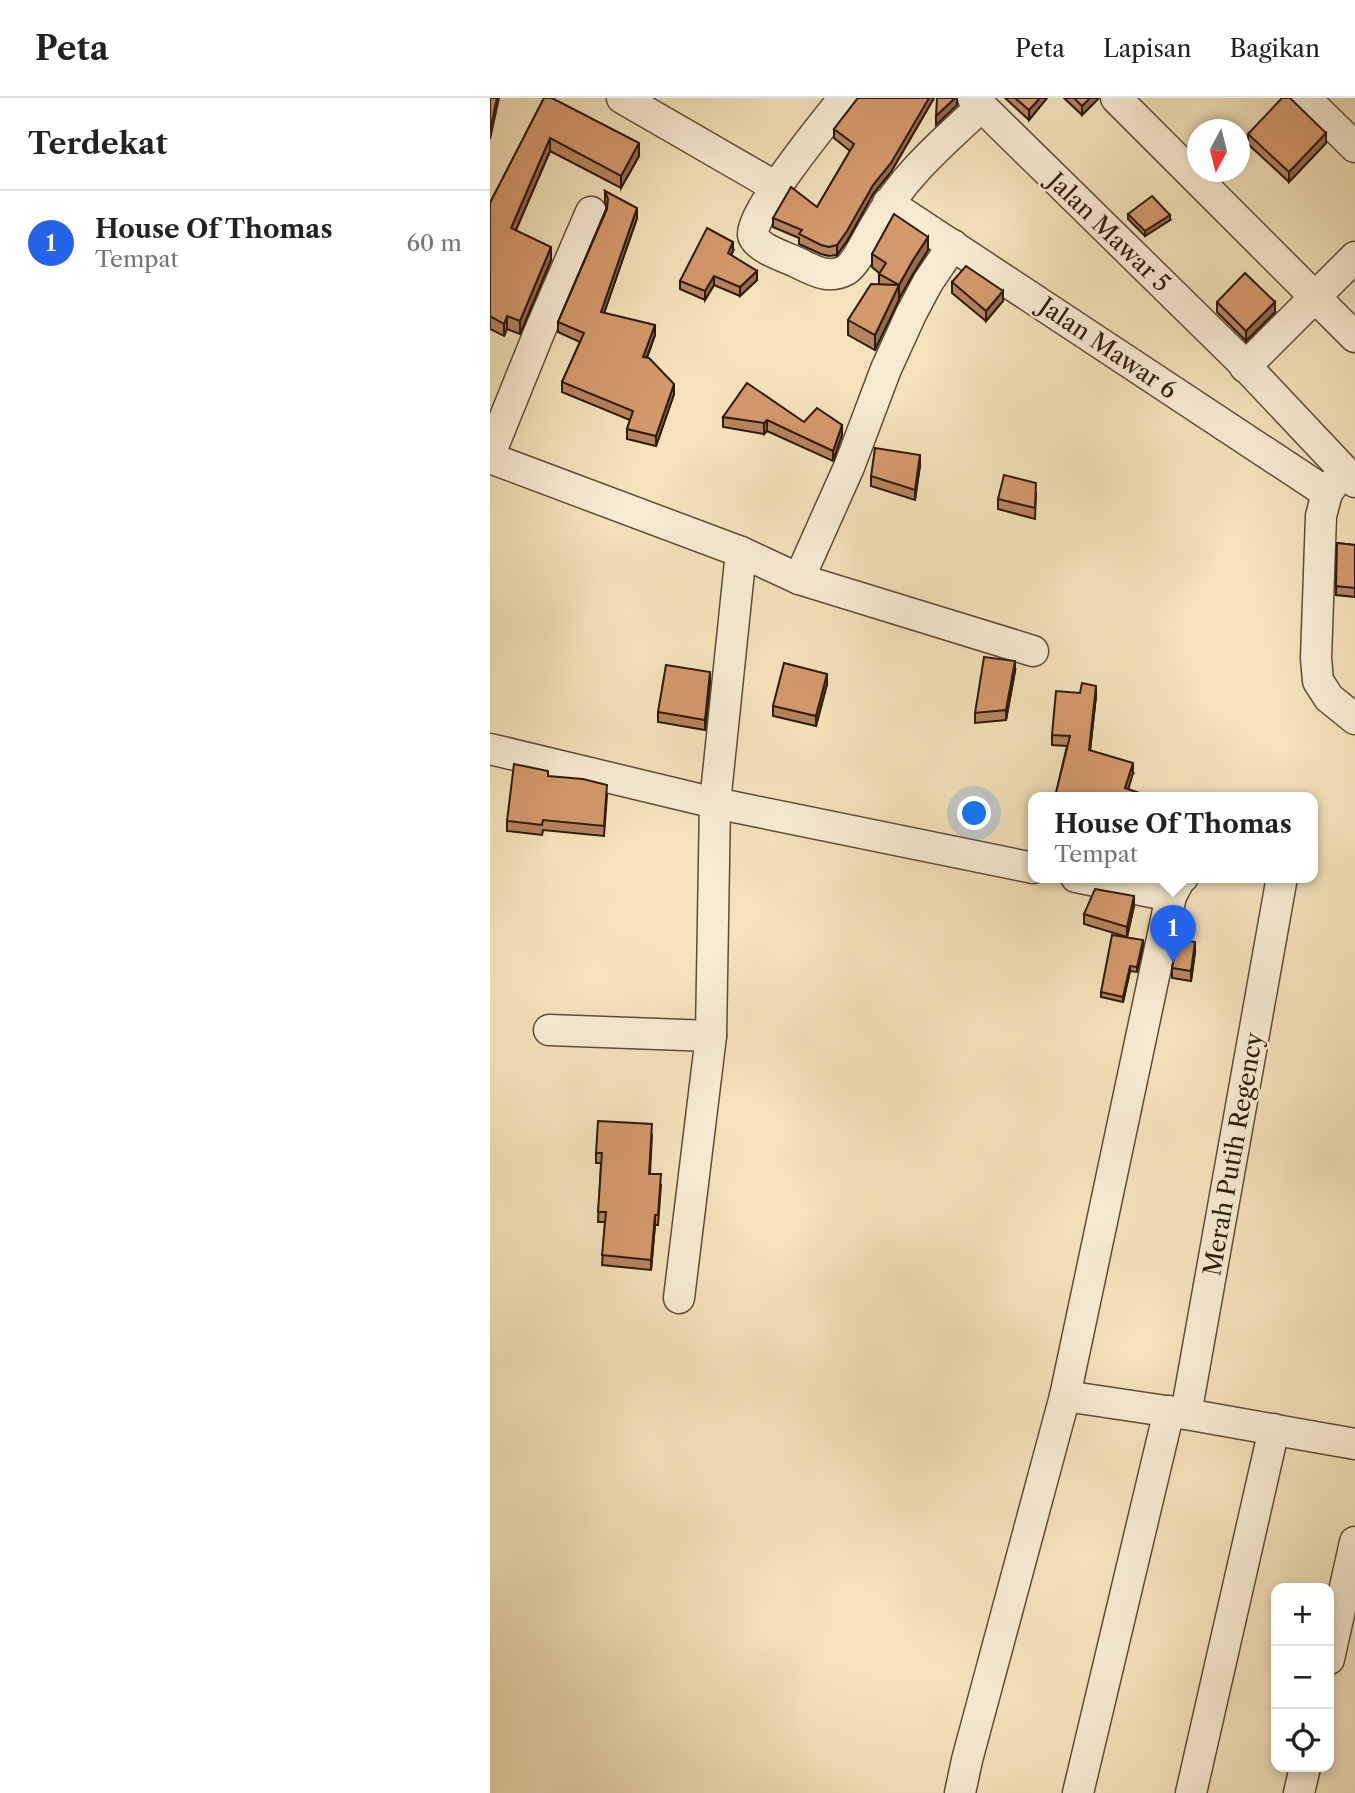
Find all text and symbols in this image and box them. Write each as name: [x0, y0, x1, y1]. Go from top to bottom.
text: Peta: [35, 28, 109, 69]
text: Peta: [1015, 34, 1065, 63]
text: Lapisan: [1103, 34, 1192, 63]
text: Bagikan: [1230, 34, 1320, 63]
north arrow: [1187, 119, 1250, 182]
text: Terdekat: [28, 125, 168, 162]
street label: Jalan Mawar 5: [1039, 164, 1176, 298]
text: House Of Thomas: [95, 213, 332, 245]
text: 1: [46, 229, 56, 257]
text: 60 m: [406, 229, 462, 257]
text: Tempat: [95, 245, 179, 273]
street label: Jalan Mawar 6: [1030, 289, 1182, 405]
popup: [1028, 792, 1318, 883]
your location: [957, 796, 991, 830]
text: House Of Thomas: [1054, 808, 1292, 840]
text: Tempat: [1054, 840, 1138, 868]
pin: 1: [1150, 905, 1196, 963]
street label: Merah Putih Regency: [1197, 1029, 1269, 1278]
map controls: [1271, 1583, 1334, 1772]
button: +: [1271, 1583, 1334, 1646]
button: −: [1271, 1646, 1334, 1709]
button: locate: [1271, 1709, 1334, 1772]

